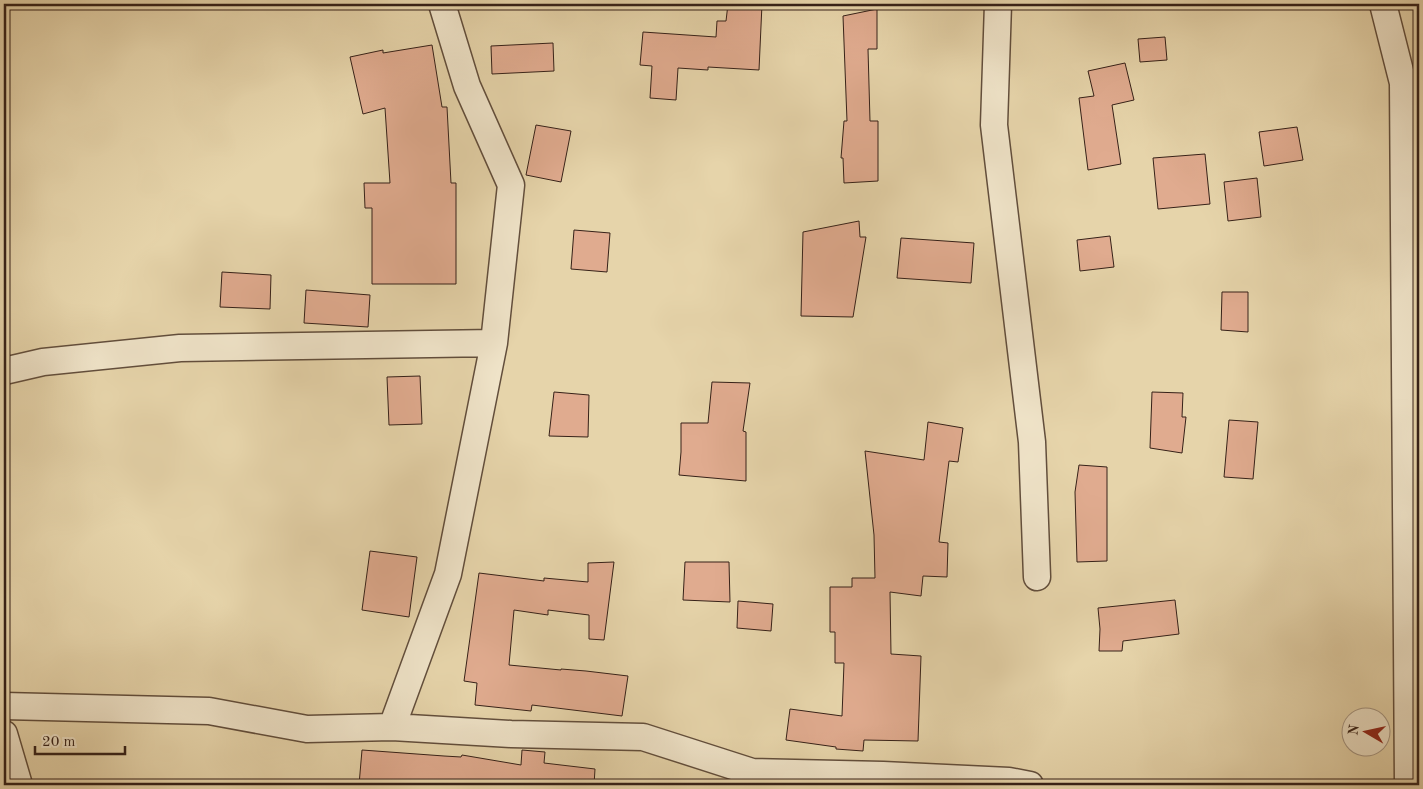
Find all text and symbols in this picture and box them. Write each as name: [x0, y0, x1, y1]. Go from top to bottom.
north arrow: [1340, 706, 1390, 756]
text: N: [1346, 723, 1362, 737]
scale bar: [35, 724, 125, 756]
text: 20 m: [42, 735, 76, 750]

